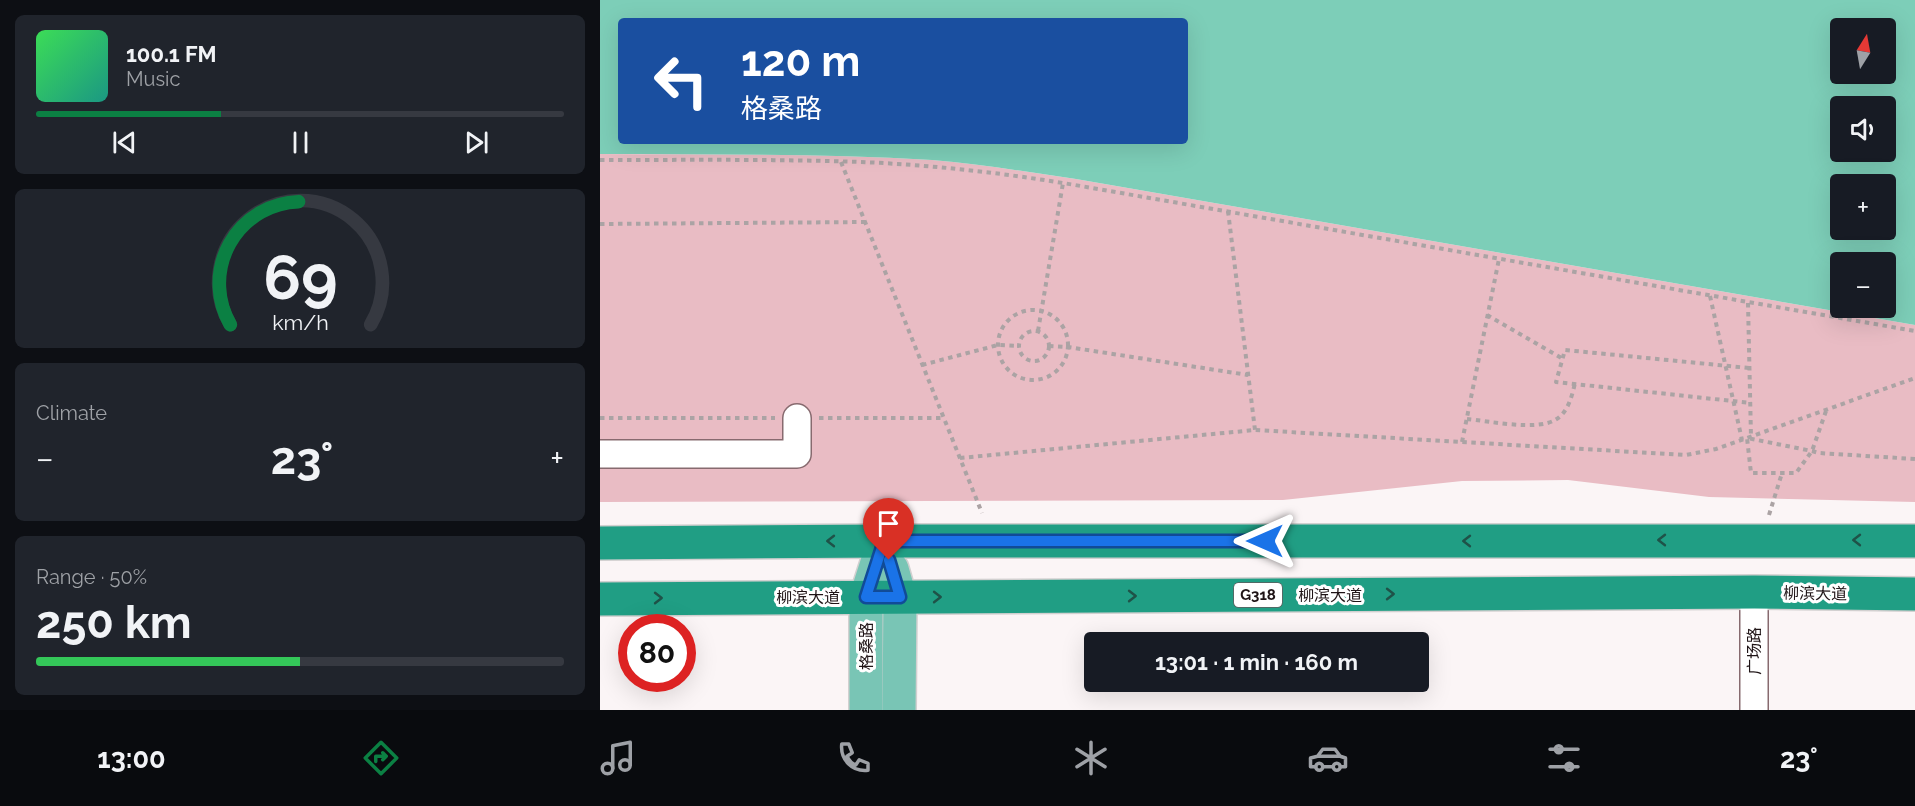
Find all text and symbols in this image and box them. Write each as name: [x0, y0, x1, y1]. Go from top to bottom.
north arrow: [1830, 18, 1896, 84]
map controls: [1830, 18, 1896, 318]
text: 120 m: [741, 37, 860, 86]
text: 100.1 FM: [126, 41, 217, 67]
icon: left: [642, 42, 720, 120]
text: Music: [126, 67, 180, 91]
text: 格桑路: [741, 93, 822, 124]
button: sound: [1830, 96, 1896, 162]
icon: previous: [108, 126, 141, 159]
icon: pause: [284, 126, 317, 159]
icon: next: [460, 126, 493, 159]
button: +: [1830, 174, 1896, 240]
text: 69: [263, 240, 337, 314]
button: −: [1830, 252, 1896, 318]
text: km/h: [272, 311, 328, 336]
text: Climate: [36, 401, 107, 425]
text: 23°: [271, 432, 333, 485]
text: −: [36, 439, 54, 478]
text: +: [550, 439, 564, 478]
pin: [863, 498, 914, 560]
icon: arrive: [872, 507, 905, 540]
position arrow: [1233, 509, 1297, 573]
one-way arrow: [1657, 534, 1666, 546]
one-way arrow: [1852, 534, 1861, 546]
one-way arrow: [826, 535, 835, 547]
one-way arrow: [1462, 535, 1471, 547]
text: Range · 50%: [36, 565, 147, 589]
road number: G318: [1234, 583, 1282, 607]
street label: 柳滨大道: [1783, 583, 1847, 604]
street label: 柳滨大道: [1298, 586, 1362, 605]
street label: 柳滨大道: [776, 588, 840, 607]
one-way arrow: [1386, 588, 1395, 600]
one-way arrow: [1128, 590, 1137, 602]
one-way arrow: [933, 591, 942, 603]
one-way arrow: [654, 592, 663, 604]
text: 250 km: [36, 596, 192, 649]
speed limit sign: 80: [618, 614, 696, 692]
street label: 格桑路: [857, 622, 876, 670]
street label: 广场路: [1745, 627, 1764, 675]
text: 13:01 · 1 min · 160 m: [1155, 649, 1358, 675]
icon: directions: [360, 737, 402, 779]
icon: music: [597, 737, 639, 779]
icon: phone: [833, 737, 875, 779]
icon: climate: [1070, 737, 1112, 779]
icon: car: [1307, 737, 1349, 779]
icon: filters: [1543, 737, 1585, 779]
text: 13:00: [97, 743, 166, 774]
text: 23°: [1780, 743, 1818, 774]

